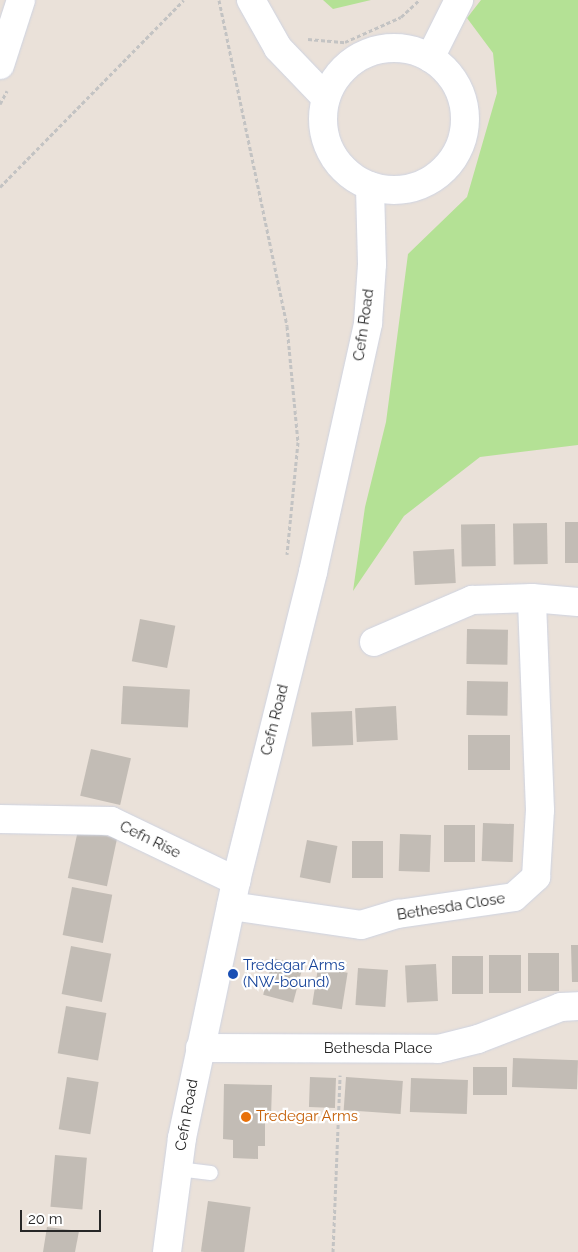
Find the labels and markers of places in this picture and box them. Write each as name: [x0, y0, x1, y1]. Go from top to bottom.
place label: Tredegar Arms (NW-bound): [243, 956, 346, 991]
marker: Tredegar Arms (NW-bound): [227, 968, 239, 980]
place label: Tredegar Arms: [256, 1108, 359, 1126]
marker: Tredegar Arms: [240, 1111, 252, 1123]

